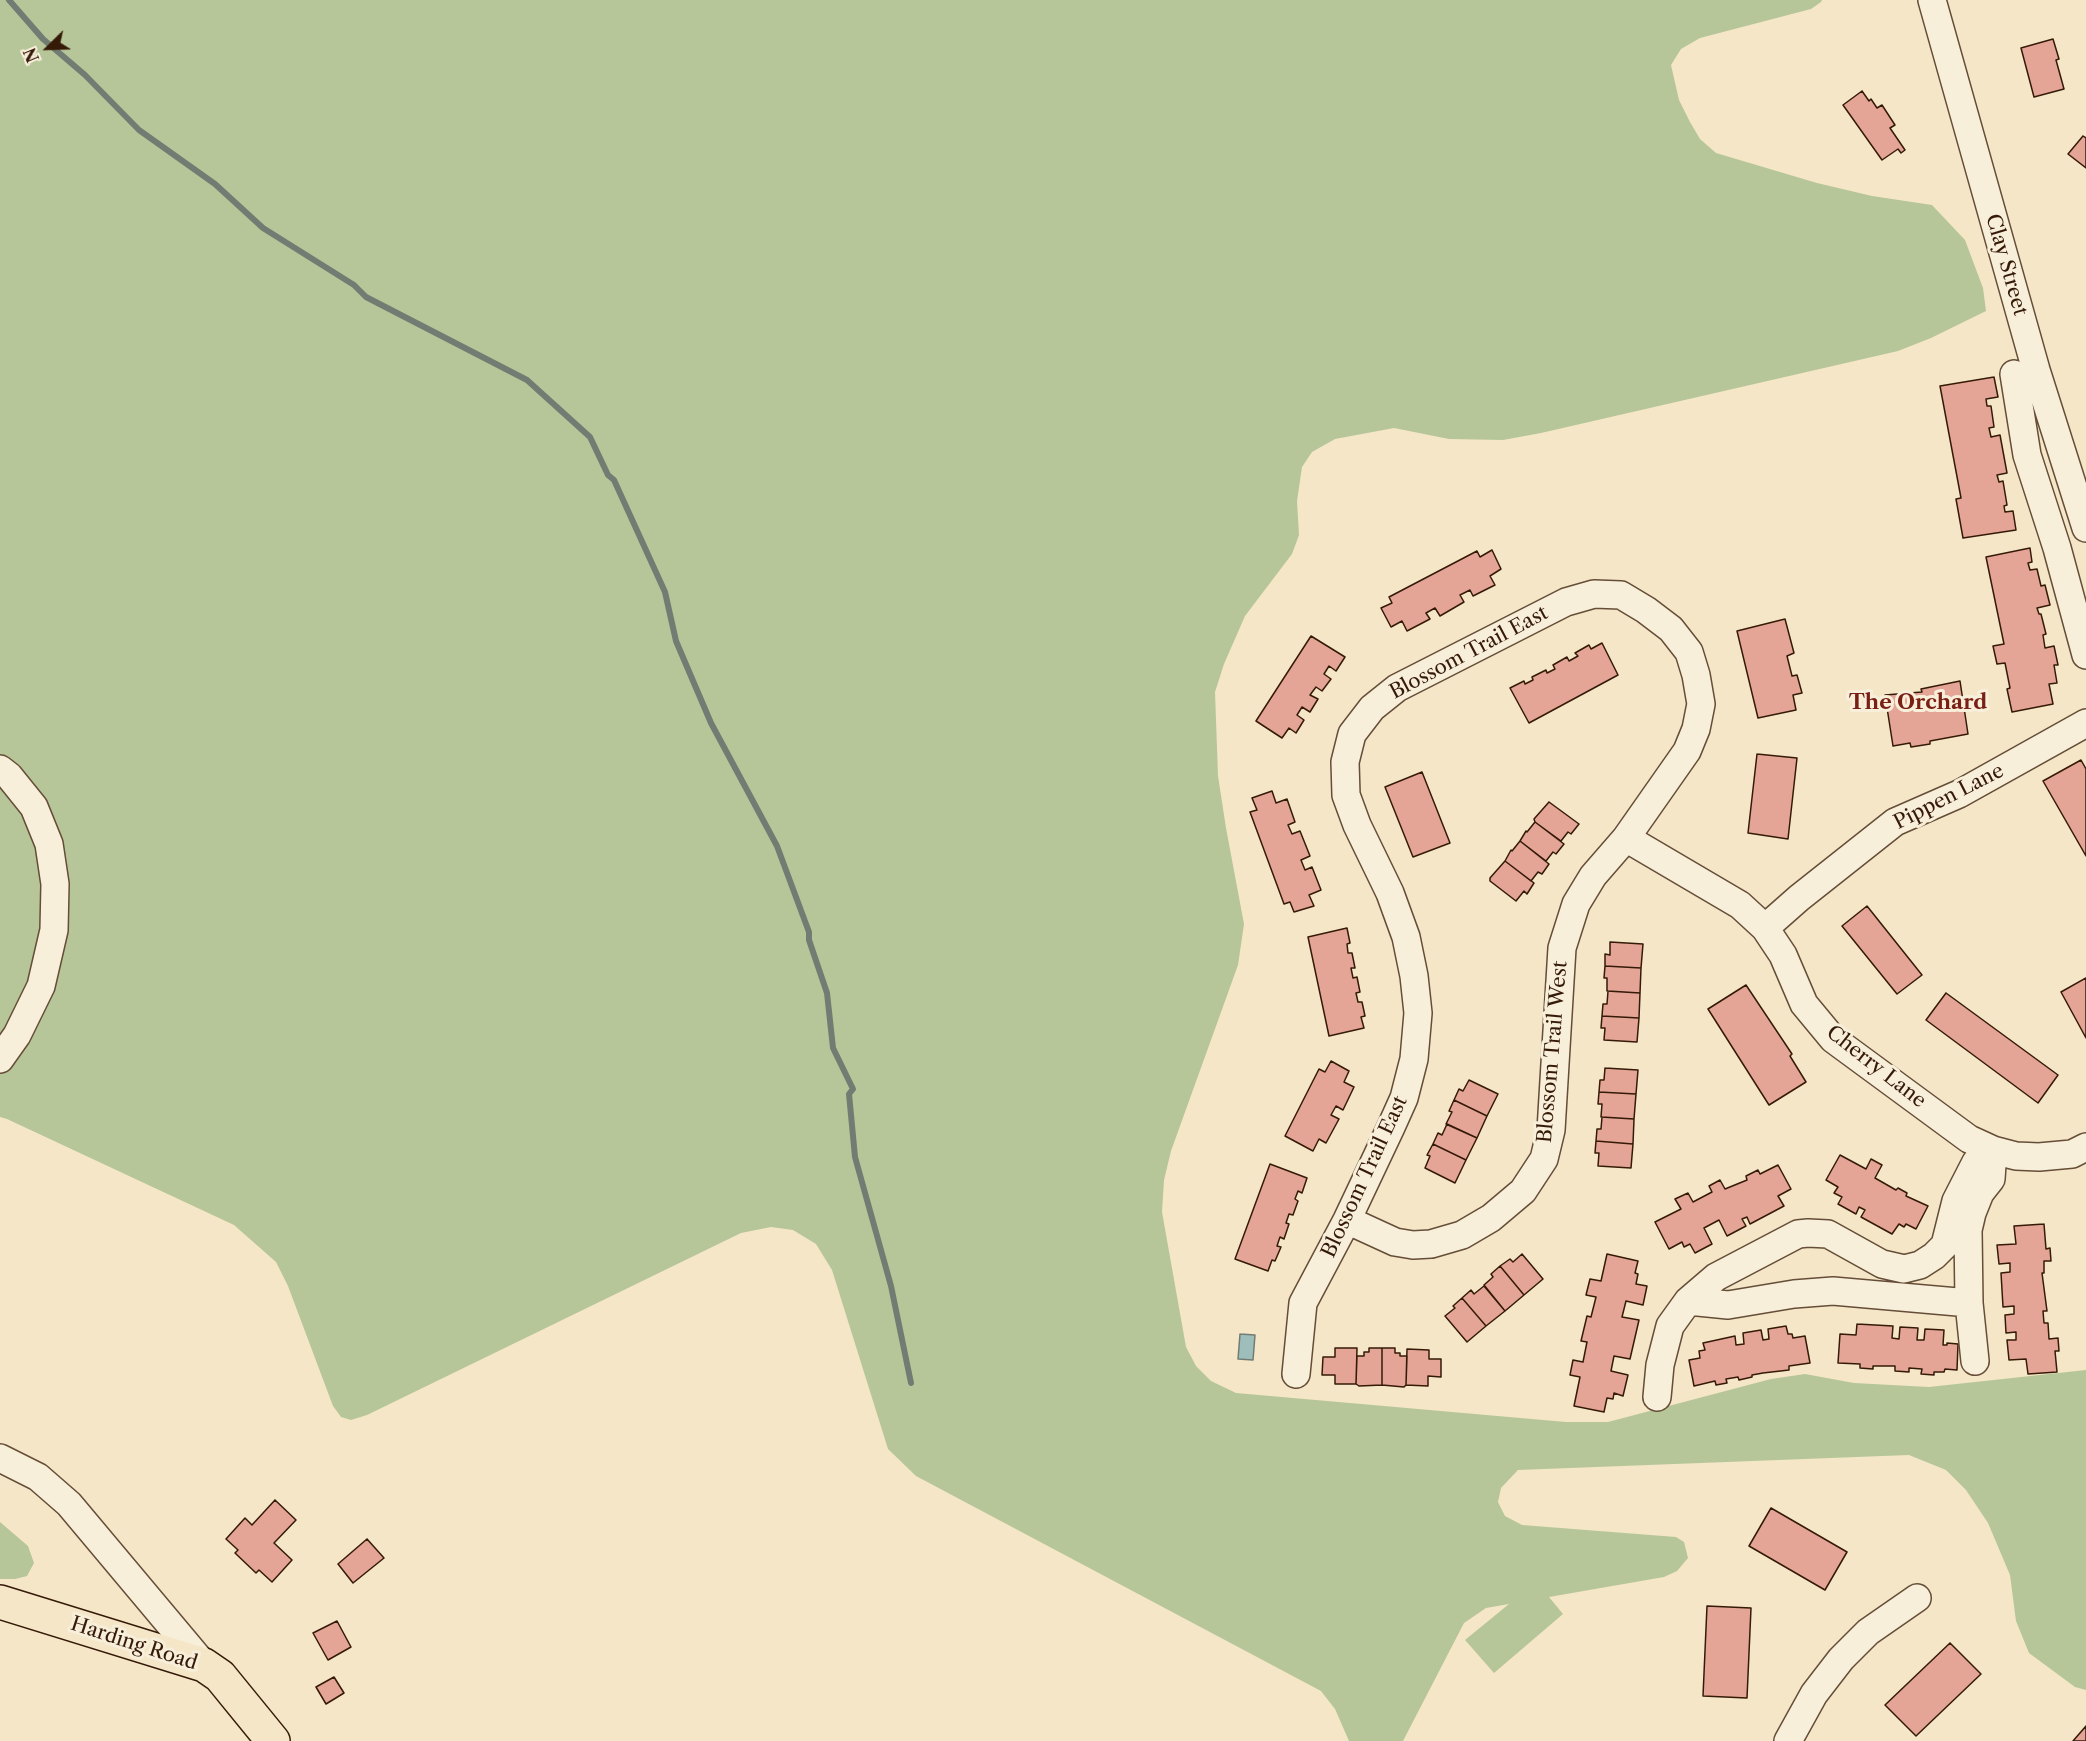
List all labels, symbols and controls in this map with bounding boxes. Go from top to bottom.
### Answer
north arrow [18,18,78,78]
text: N [20,45,43,65]
street label: Clay Street [1980,211,2032,319]
street label: Blossom Trail East [1386,601,1552,705]
district label: The Orchard [1849,690,1987,716]
street label: Pippen Lane [1890,759,2008,835]
street label: Blossom Trail West [1533,960,1573,1144]
street label: Cherry Lane [1821,1021,1931,1113]
street label: Blossom Trail East [1317,1092,1413,1262]
street label: Harding Road [68,1612,200,1676]

